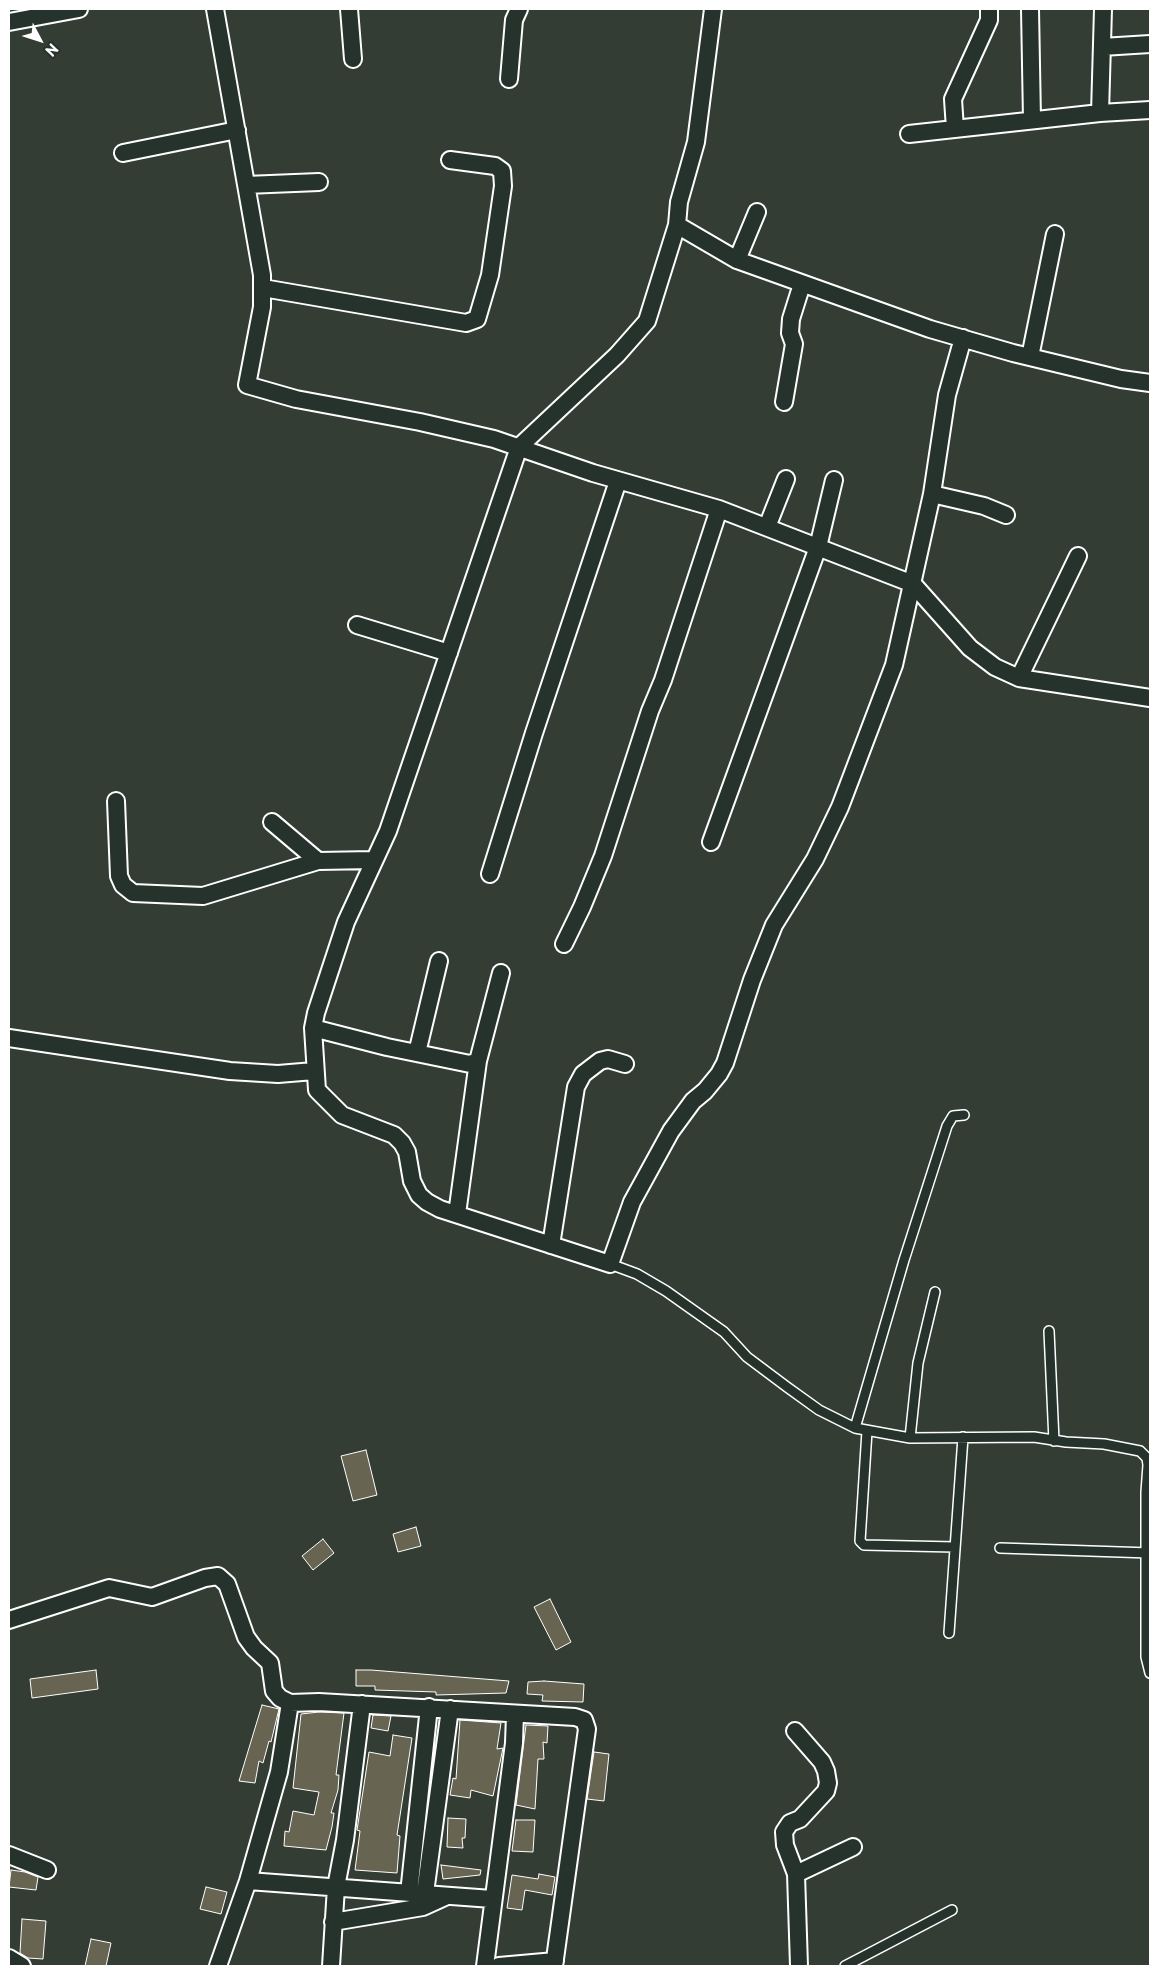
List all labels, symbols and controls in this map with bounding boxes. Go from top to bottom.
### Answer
north arrow [15,15,65,65]
text: N [40,39,63,61]

